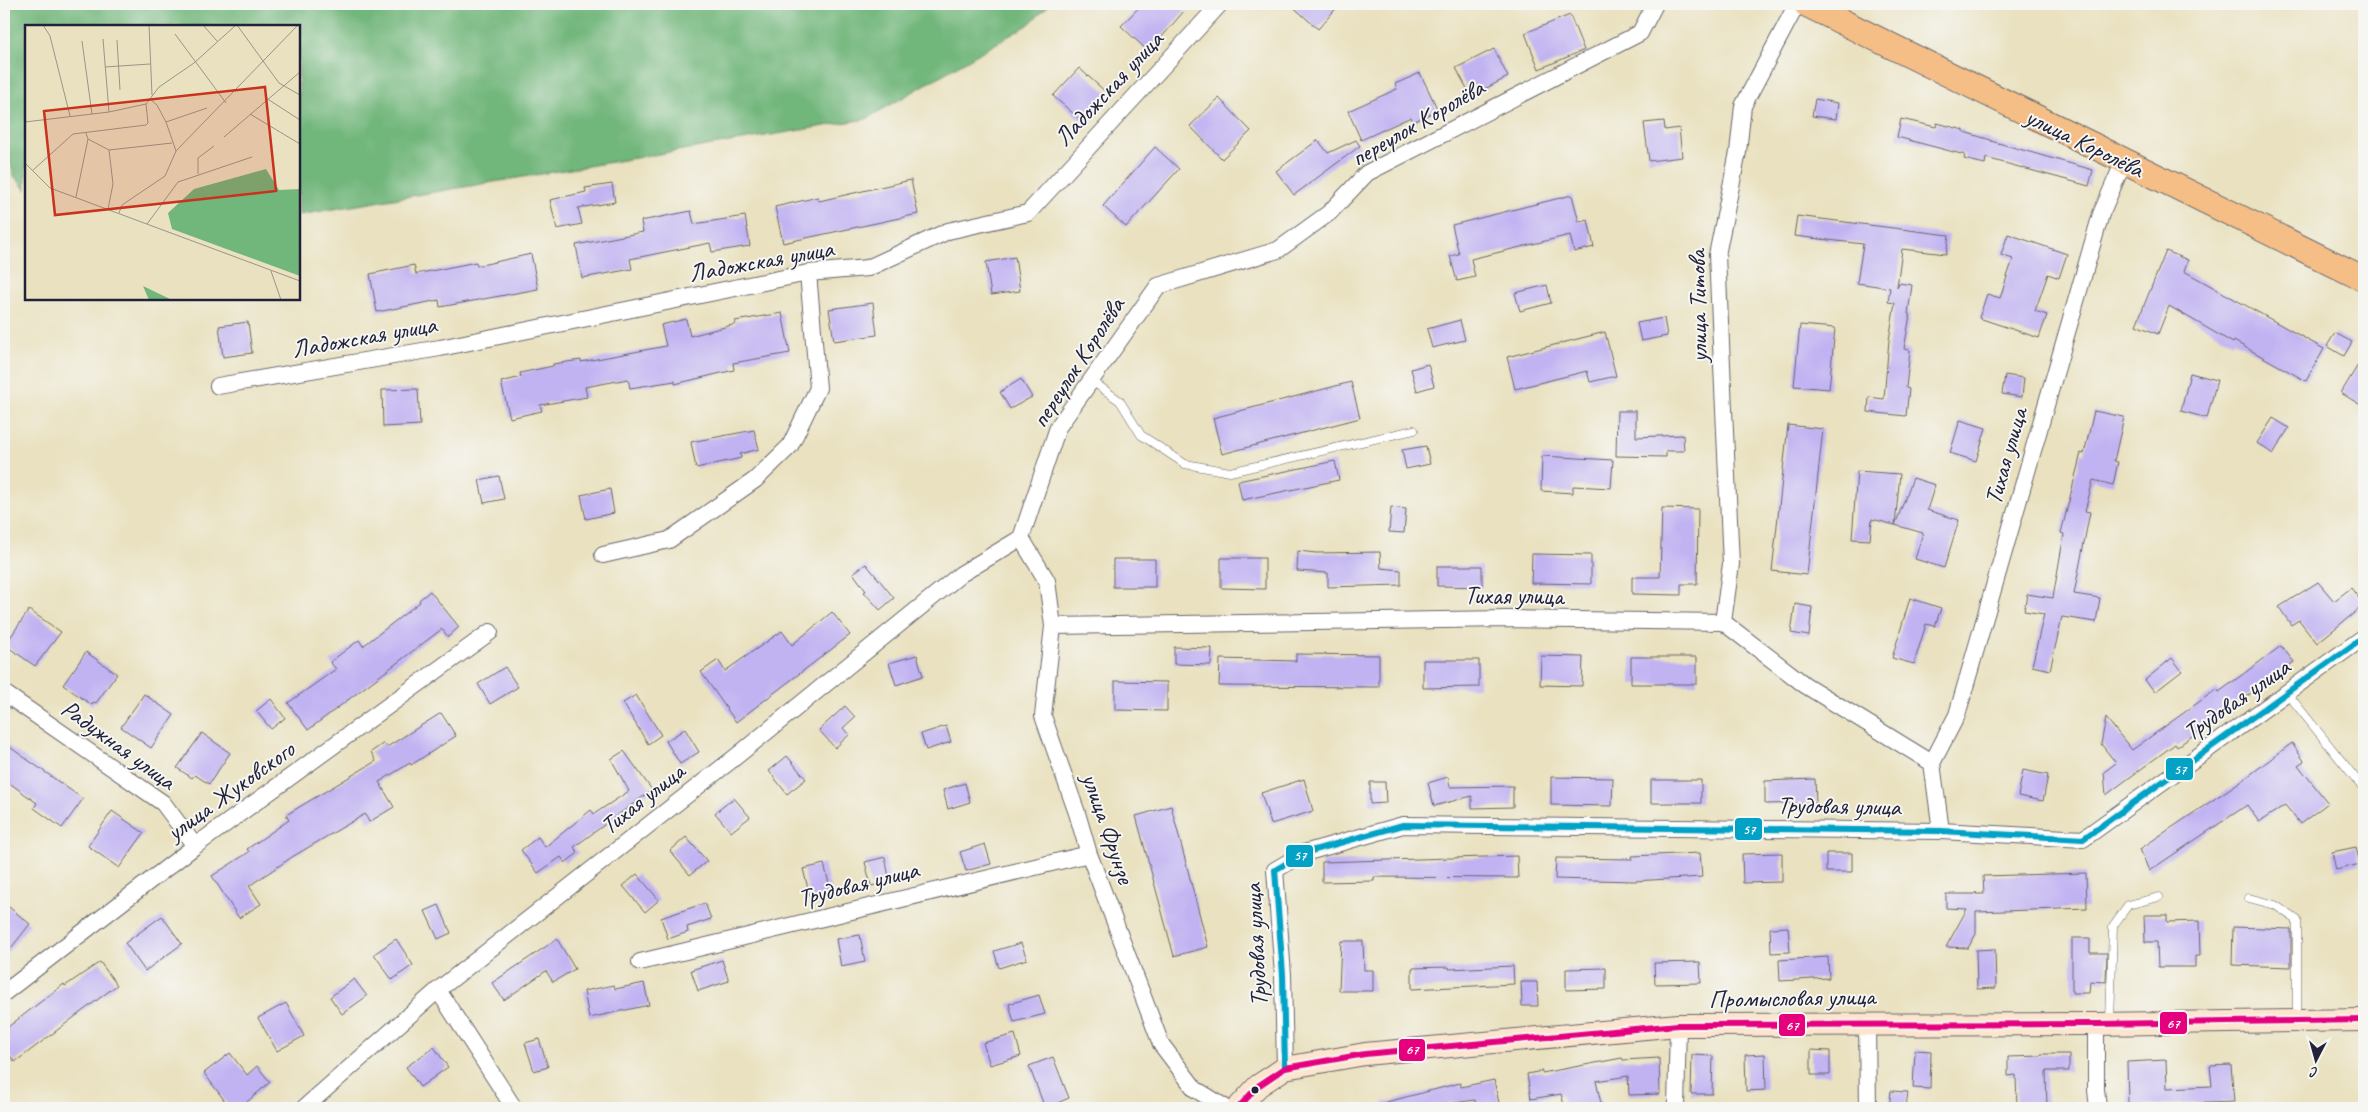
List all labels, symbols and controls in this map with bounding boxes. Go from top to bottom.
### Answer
street label: Ладожская улица [1047,23,1172,153]
inset map [25,25,300,300]
street label: переулок Королёва [1345,71,1492,174]
street label: улица Королёва [2019,100,2151,186]
street label: Ладожская улица [686,232,838,289]
street label: улица Титова [1681,247,1715,365]
street label: переулок Королёва [1024,290,1133,434]
street label: Ладожская улица [289,308,441,365]
street label: Тихая улица [1977,402,2036,508]
street label: Тихая улица [1465,580,1566,612]
street label: Трудовая улица [2177,650,2298,748]
street label: Радужная улица [55,692,184,798]
street label: улица Жуковского [159,733,302,849]
street label: Тихая улица [594,754,694,842]
line badge: 57 [2165,757,2194,781]
text: 57 [2174,761,2188,778]
street label: улица Фрунзе [1074,767,1142,889]
street label: Трудовая улица [1777,789,1903,823]
line badge: 57 [1734,817,1763,841]
text: 57 [1743,821,1757,838]
line badge: 57 [1285,844,1314,868]
text: 57 [1294,847,1308,864]
street label: Трудовая улица [795,853,924,914]
street label: Трудовая улица [1237,881,1275,1007]
street label: Промысловая улица [1709,981,1878,1015]
line badge: 67 [2159,1011,2188,1035]
line badge: 67 [1778,1013,1806,1037]
text: 67 [2167,1015,2181,1032]
text: 67 [1786,1017,1800,1034]
north arrow [2290,1034,2340,1084]
line badge: 67 [1398,1038,1426,1062]
text: 67 [1406,1041,1420,1058]
text: С [2308,1063,2319,1081]
unlabelled marker [1250,1085,1260,1095]

